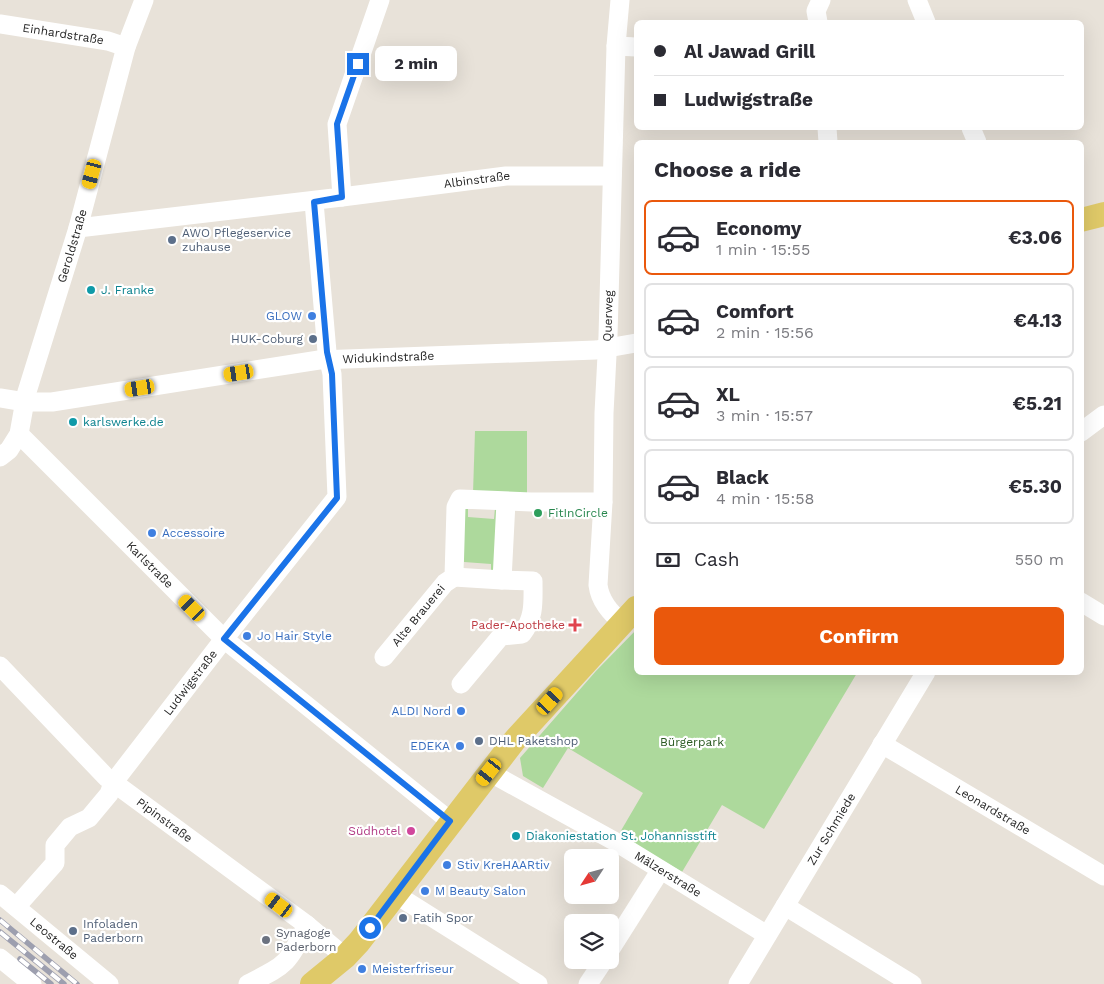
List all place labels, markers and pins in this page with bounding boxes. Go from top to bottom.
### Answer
place label: AWO Pflegeservice zuhause [182,226,291,254]
marker: AWO Pflegeservice zuhause [166,234,178,246]
place label: J. Franke [101,283,154,297]
marker: J. Franke [85,284,97,296]
place label: GLOW [266,309,302,323]
marker: GLOW [306,310,318,322]
place label: HUK-Coburg [231,332,304,346]
marker: HUK-Coburg [307,333,319,345]
place label: karlswerke.de [83,415,164,429]
marker: karlswerke.de [67,416,79,428]
place label: FitInCircle [548,506,608,520]
marker: FitInCircle [532,507,544,519]
place label: Accessoire [162,526,225,540]
marker: Accessoire [146,527,158,539]
place label: Pader-Apotheke [471,618,565,632]
marker: Pader-Apotheke [569,619,581,631]
place label: Jo Hair Style [257,629,332,643]
marker: Jo Hair Style [241,630,253,642]
place label: ALDI Nord [391,704,451,718]
marker: ALDI Nord [455,705,467,717]
place label: DHL Paketshop [489,734,578,748]
marker: DHL Paketshop [473,735,485,747]
place label: EDEKA [410,739,450,753]
marker: EDEKA [454,740,466,752]
place label: Südhotel [348,824,401,838]
marker: Südhotel [405,825,417,837]
place label: Diakoniestation St. Johannisstift [526,829,717,843]
marker: Diakoniestation St. Johannisstift [510,830,522,842]
place label: Stiv KreHAARtiv [457,858,550,872]
marker: Stiv KreHAARtiv [441,859,453,871]
place label: M Beauty Salon [435,884,526,898]
marker: M Beauty Salon [419,885,431,897]
place label: Fatih Spor [413,911,473,925]
marker: Fatih Spor [397,912,409,924]
place label: Infoladen Paderborn [83,917,144,945]
marker: Infoladen Paderborn [67,925,79,937]
place label: Synagoge Paderborn [276,926,337,954]
marker: Synagoge Paderborn [260,934,272,946]
place label: Meisterfriseur [372,962,454,976]
marker: Meisterfriseur [356,963,368,975]

